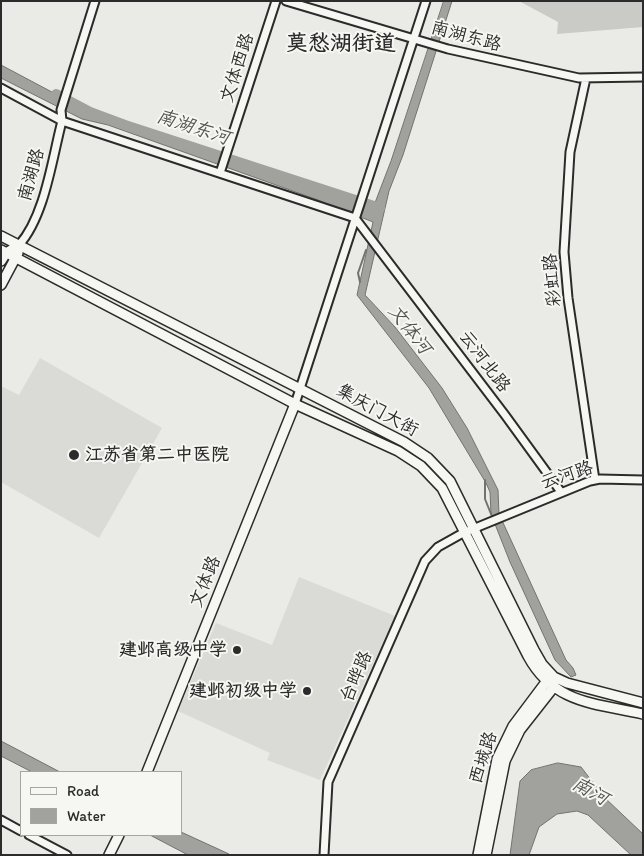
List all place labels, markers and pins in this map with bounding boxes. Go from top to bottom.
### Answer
place label: 江苏省第二中医院 [85,444,229,466]
marker: 江苏省第二中医院 [67,448,81,462]
place label: 建邺高级中学 [119,639,227,661]
marker: 建邺高级中学 [231,644,243,656]
place label: 建邺初级中学 [189,680,297,702]
marker: 建邺初级中学 [301,685,313,697]

